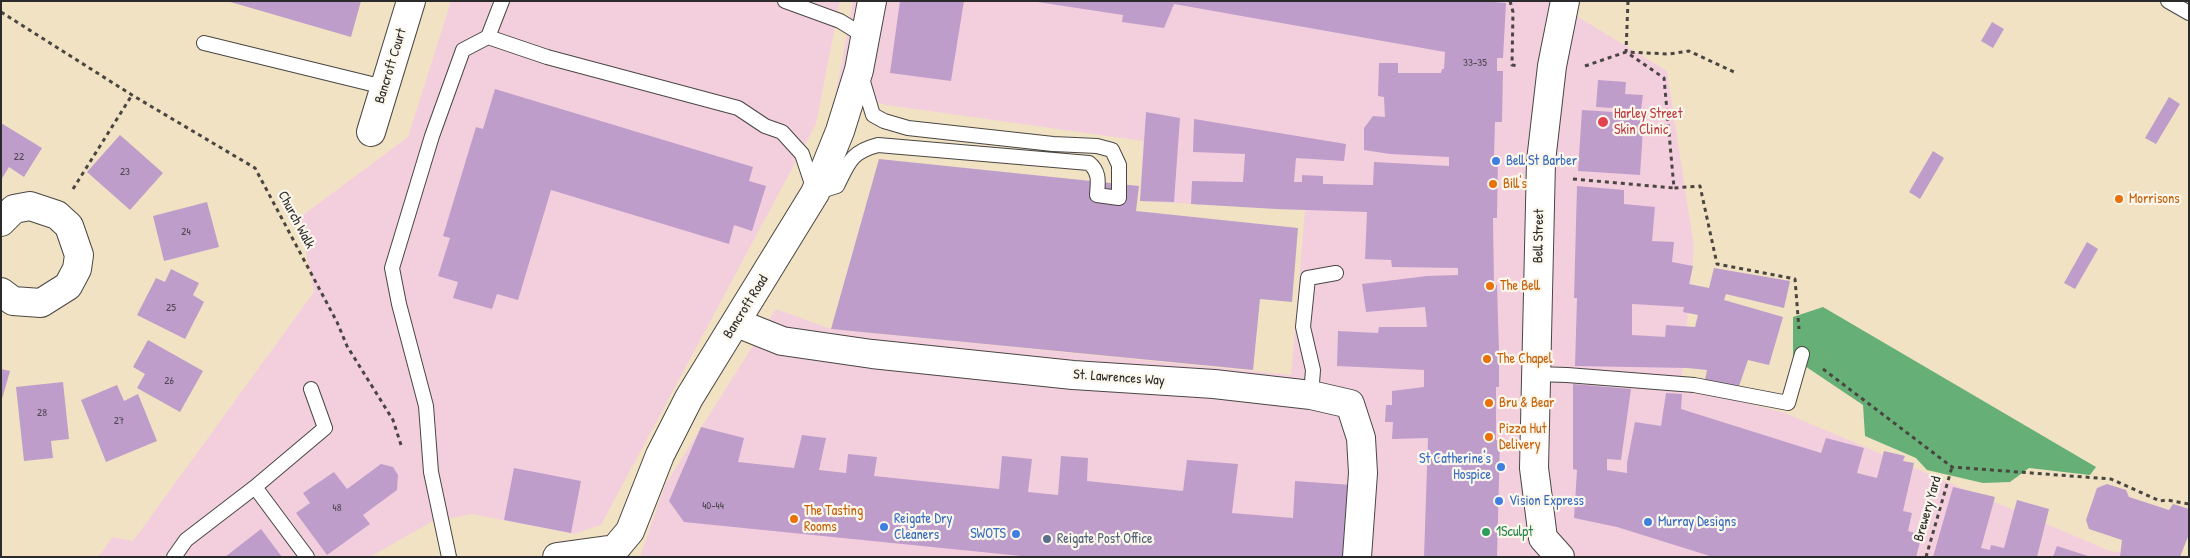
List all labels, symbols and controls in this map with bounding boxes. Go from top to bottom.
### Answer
street label: Bancroft Court [372,26,410,106]
house number: 33-35 [1463,56,1487,70]
place label: Harley Street Skin Clinic [1614,106,1682,138]
marker: Harley Street Skin Clinic [1596,115,1610,129]
house number: 22 [14,150,24,164]
place label: Bell St Barber [1506,153,1577,169]
marker: Bell St Barber [1490,155,1502,167]
house number: 23 [120,165,130,179]
place label: Bill's [1503,176,1527,192]
marker: Bill's [1487,178,1499,190]
street label: Church Walk [274,188,318,252]
place label: Morrisons [2129,191,2180,207]
marker: Morrisons [2113,193,2125,205]
street label: Bell Street [1530,209,1548,263]
house number: 24 [181,225,191,239]
street label: Bancroft Road [720,272,772,342]
place label: The Bell [1500,278,1540,294]
marker: The Bell [1484,280,1496,292]
house number: 25 [166,301,176,315]
place label: The Chapel [1497,351,1553,367]
marker: The Chapel [1481,353,1493,365]
street label: St. Lawrences Way [1073,366,1165,390]
house number: 26 [164,374,174,388]
place label: Bru & Bear [1499,395,1554,411]
marker: Bru & Bear [1483,397,1495,409]
house number: 28 [37,406,47,420]
house number: 27 [114,414,124,428]
place label: Pizza Hut Delivery [1499,421,1547,454]
marker: Pizza Hut Delivery [1483,431,1495,443]
place label: St Catherine's Hospice [1419,451,1491,484]
marker: St Catherine's Hospice [1495,461,1507,473]
street label: Brewery Yard [1911,474,1945,544]
place label: Vision Express [1509,493,1584,509]
marker: Vision Express [1493,495,1505,507]
house number: 40-44 [702,499,724,513]
house number: 48 [333,501,341,515]
place label: The Tasting Rooms [804,503,863,536]
place label: Reigate Dry Cleaners [894,511,952,544]
marker: The Tasting Rooms [788,513,800,525]
place label: Murray Designs [1658,514,1736,530]
marker: Murray Designs [1642,516,1654,528]
marker: Reigate Dry Cleaners [878,521,890,533]
place label: 1Sculpt [1496,524,1533,540]
place label: SWOTS [970,526,1006,542]
marker: 1Sculpt [1480,526,1492,538]
marker: SWOTS [1010,528,1022,540]
place label: Reigate Post Office [1057,531,1152,547]
marker: Reigate Post Office [1041,533,1053,545]

